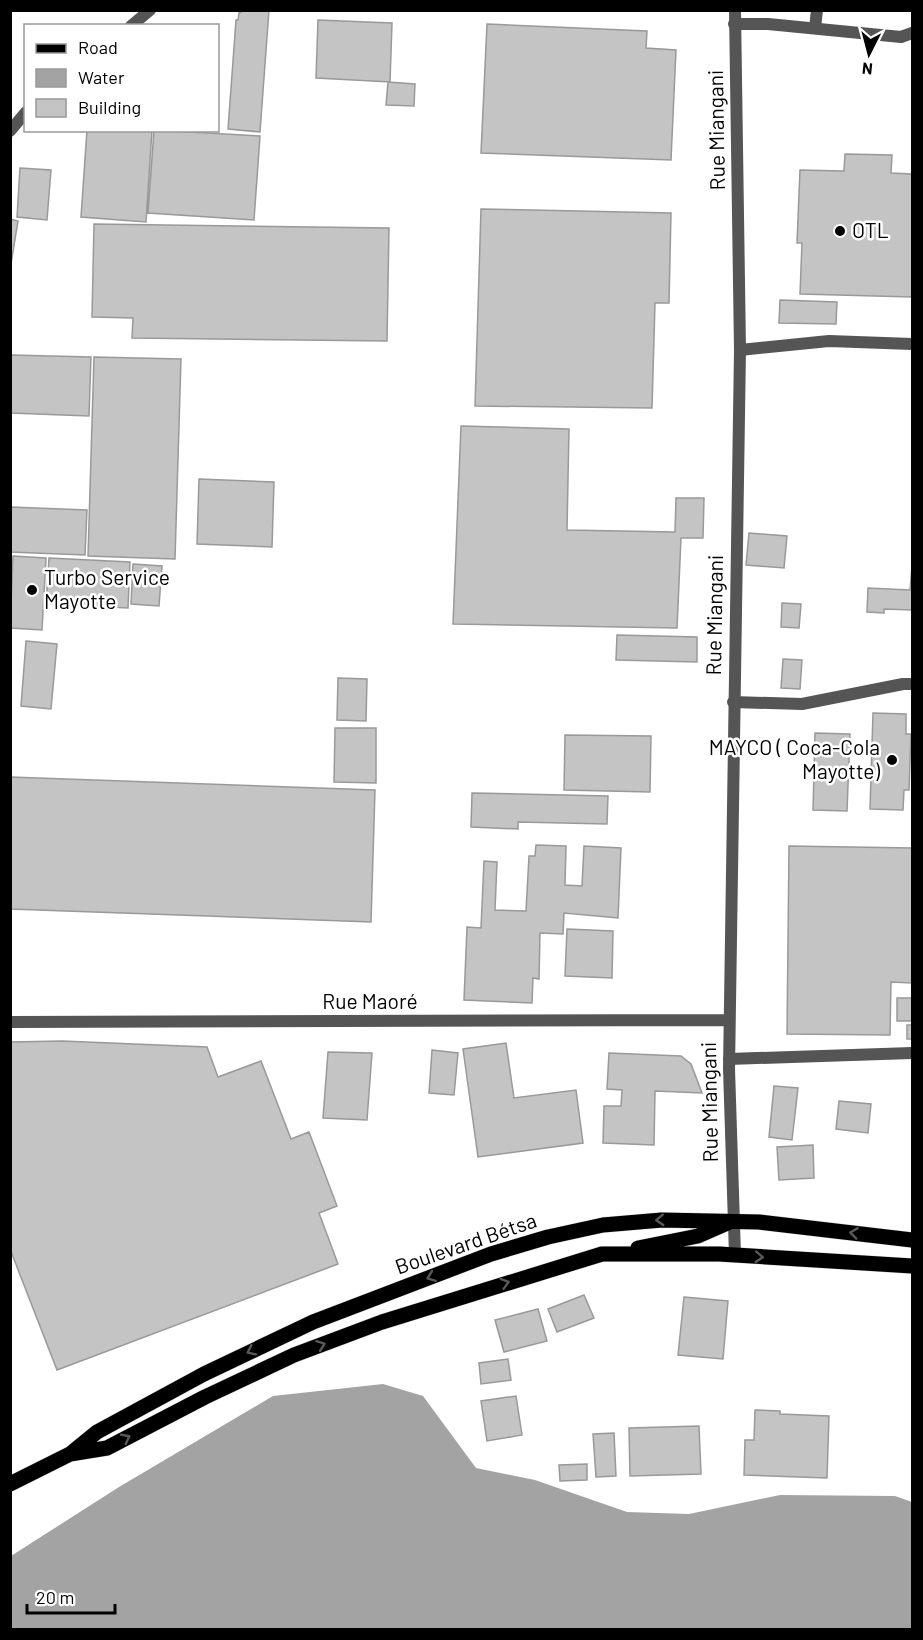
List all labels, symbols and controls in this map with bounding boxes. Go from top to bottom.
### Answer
legend [24,24,219,132]
north arrow [839,24,899,84]
text: Road [78,36,118,58]
text: N [861,59,874,79]
text: Water [78,66,125,88]
street label: Rue Miangani [702,70,729,191]
text: Building [78,96,141,118]
place label: OTL [852,217,889,242]
marker: OTL [833,224,847,238]
street label: Rue Miangani [700,554,727,675]
place label: Turbo Service Mayotte [44,564,170,613]
marker: Turbo Service Mayotte [25,583,39,597]
place label: MAYCO ( Coca-Cola Mayotte) [709,734,881,783]
marker: MAYCO ( Coca-Cola Mayotte) [885,753,899,767]
street label: Rue Maoré [322,988,418,1013]
street label: Rue Miangani [695,1042,722,1163]
street label: Boulevard Bétsa [391,1207,540,1278]
one-way arrow [656,1214,665,1227]
one-way arrow [850,1227,859,1239]
one-way arrow [755,1250,764,1263]
one-way arrow [427,1270,438,1282]
one-way arrow [499,1278,510,1290]
one-way arrow [314,1340,325,1352]
one-way arrow [247,1344,258,1356]
one-way arrow [120,1434,130,1445]
scale bar [27,1577,116,1615]
text: 20 m [36,1586,74,1608]

